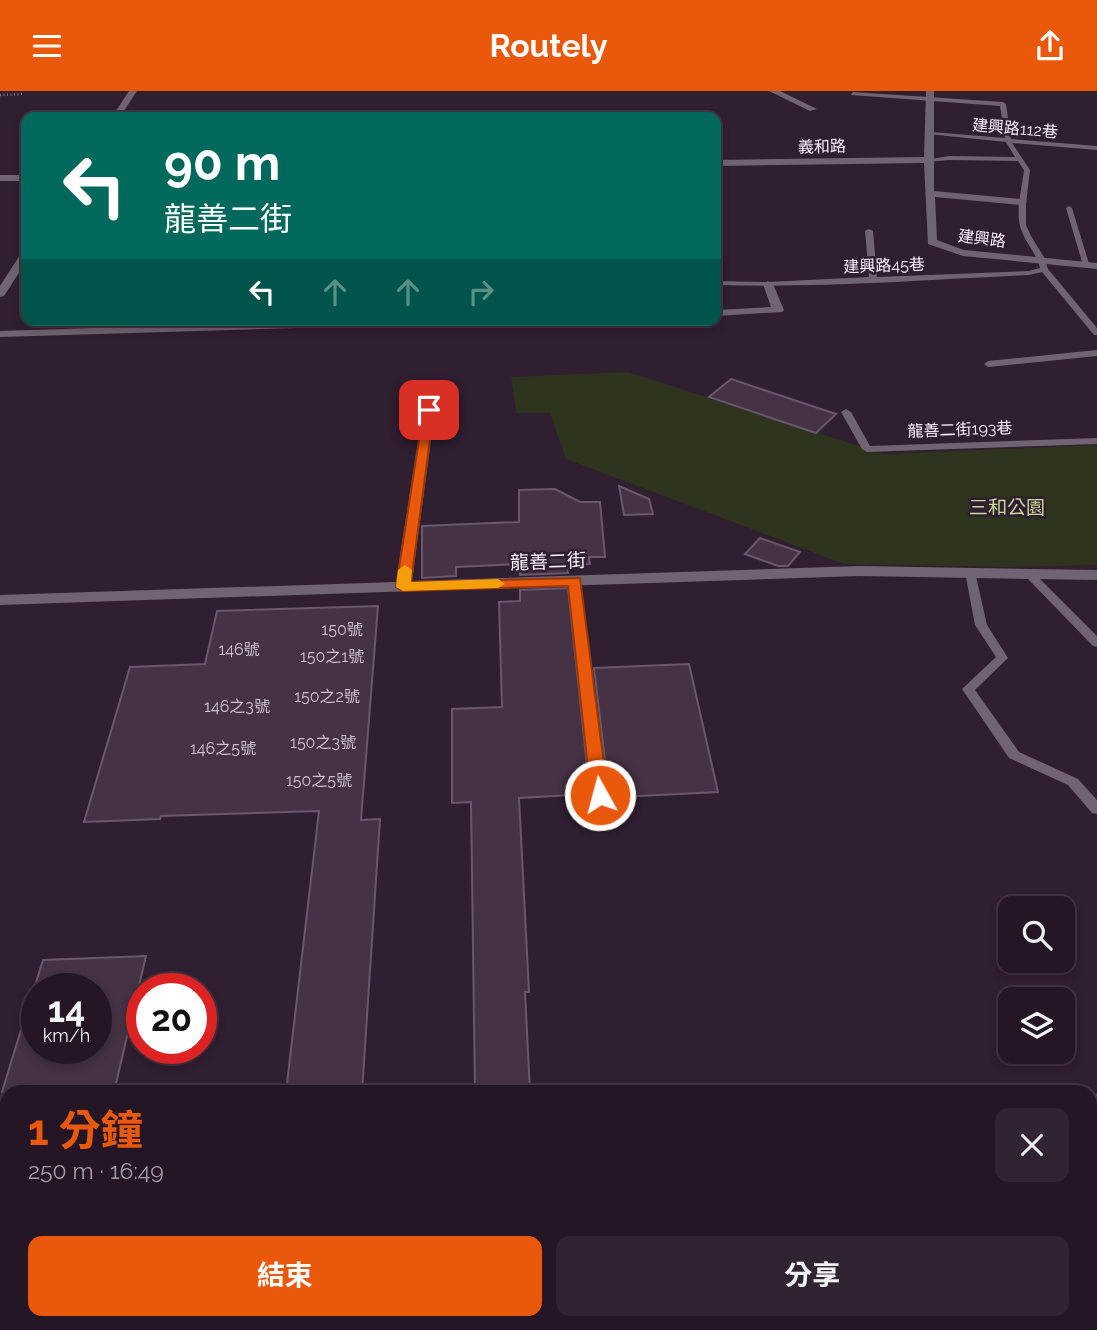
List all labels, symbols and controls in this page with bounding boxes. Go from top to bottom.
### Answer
icon: menu [28,27,66,65]
text: Routely [490,27,607,64]
icon: share [1031,27,1069,65]
street label: 建興路112巷 [971,115,1059,142]
text: 90 m [164,134,280,191]
street label: 義和路 [798,137,846,156]
icon: left [49,140,140,231]
text: 龍善二街 [164,200,292,237]
street label: 建興路 [957,226,1007,251]
street label: 建興路45巷 [843,255,925,276]
icon: left [243,273,281,311]
icon: ahead [316,273,354,311]
icon: ahead [389,273,427,311]
icon: right [462,273,500,311]
pin [399,380,459,440]
icon: arrive [410,391,448,429]
street label: 龍善二街193巷 [907,418,1013,441]
park label: 三和公園 [969,496,1045,518]
street label: 龍善二街 [510,549,586,573]
house number: 150號 [321,620,363,639]
house number: 146號 [218,640,260,659]
house number: 150之1號 [300,647,364,666]
house number: 150之2號 [294,687,360,706]
house number: 146之3號 [204,697,270,716]
house number: 150之3號 [290,733,356,752]
house number: 146之5號 [190,739,256,758]
position arrow [563,758,637,832]
house number: 150之5號 [286,771,352,790]
map controls [998,896,1075,1064]
button: search [998,896,1075,973]
speed limit sign: 20 [126,973,217,1064]
button: layers [998,987,1075,1064]
text: 14 [48,989,85,1030]
text: km/h [43,1025,90,1046]
text: 1 分鐘 [28,1106,143,1155]
button: close [995,1108,1069,1182]
text: 250 m · 16:49 [28,1157,164,1184]
button: 結束 [28,1236,542,1316]
button: 分享 [556,1236,1069,1316]

